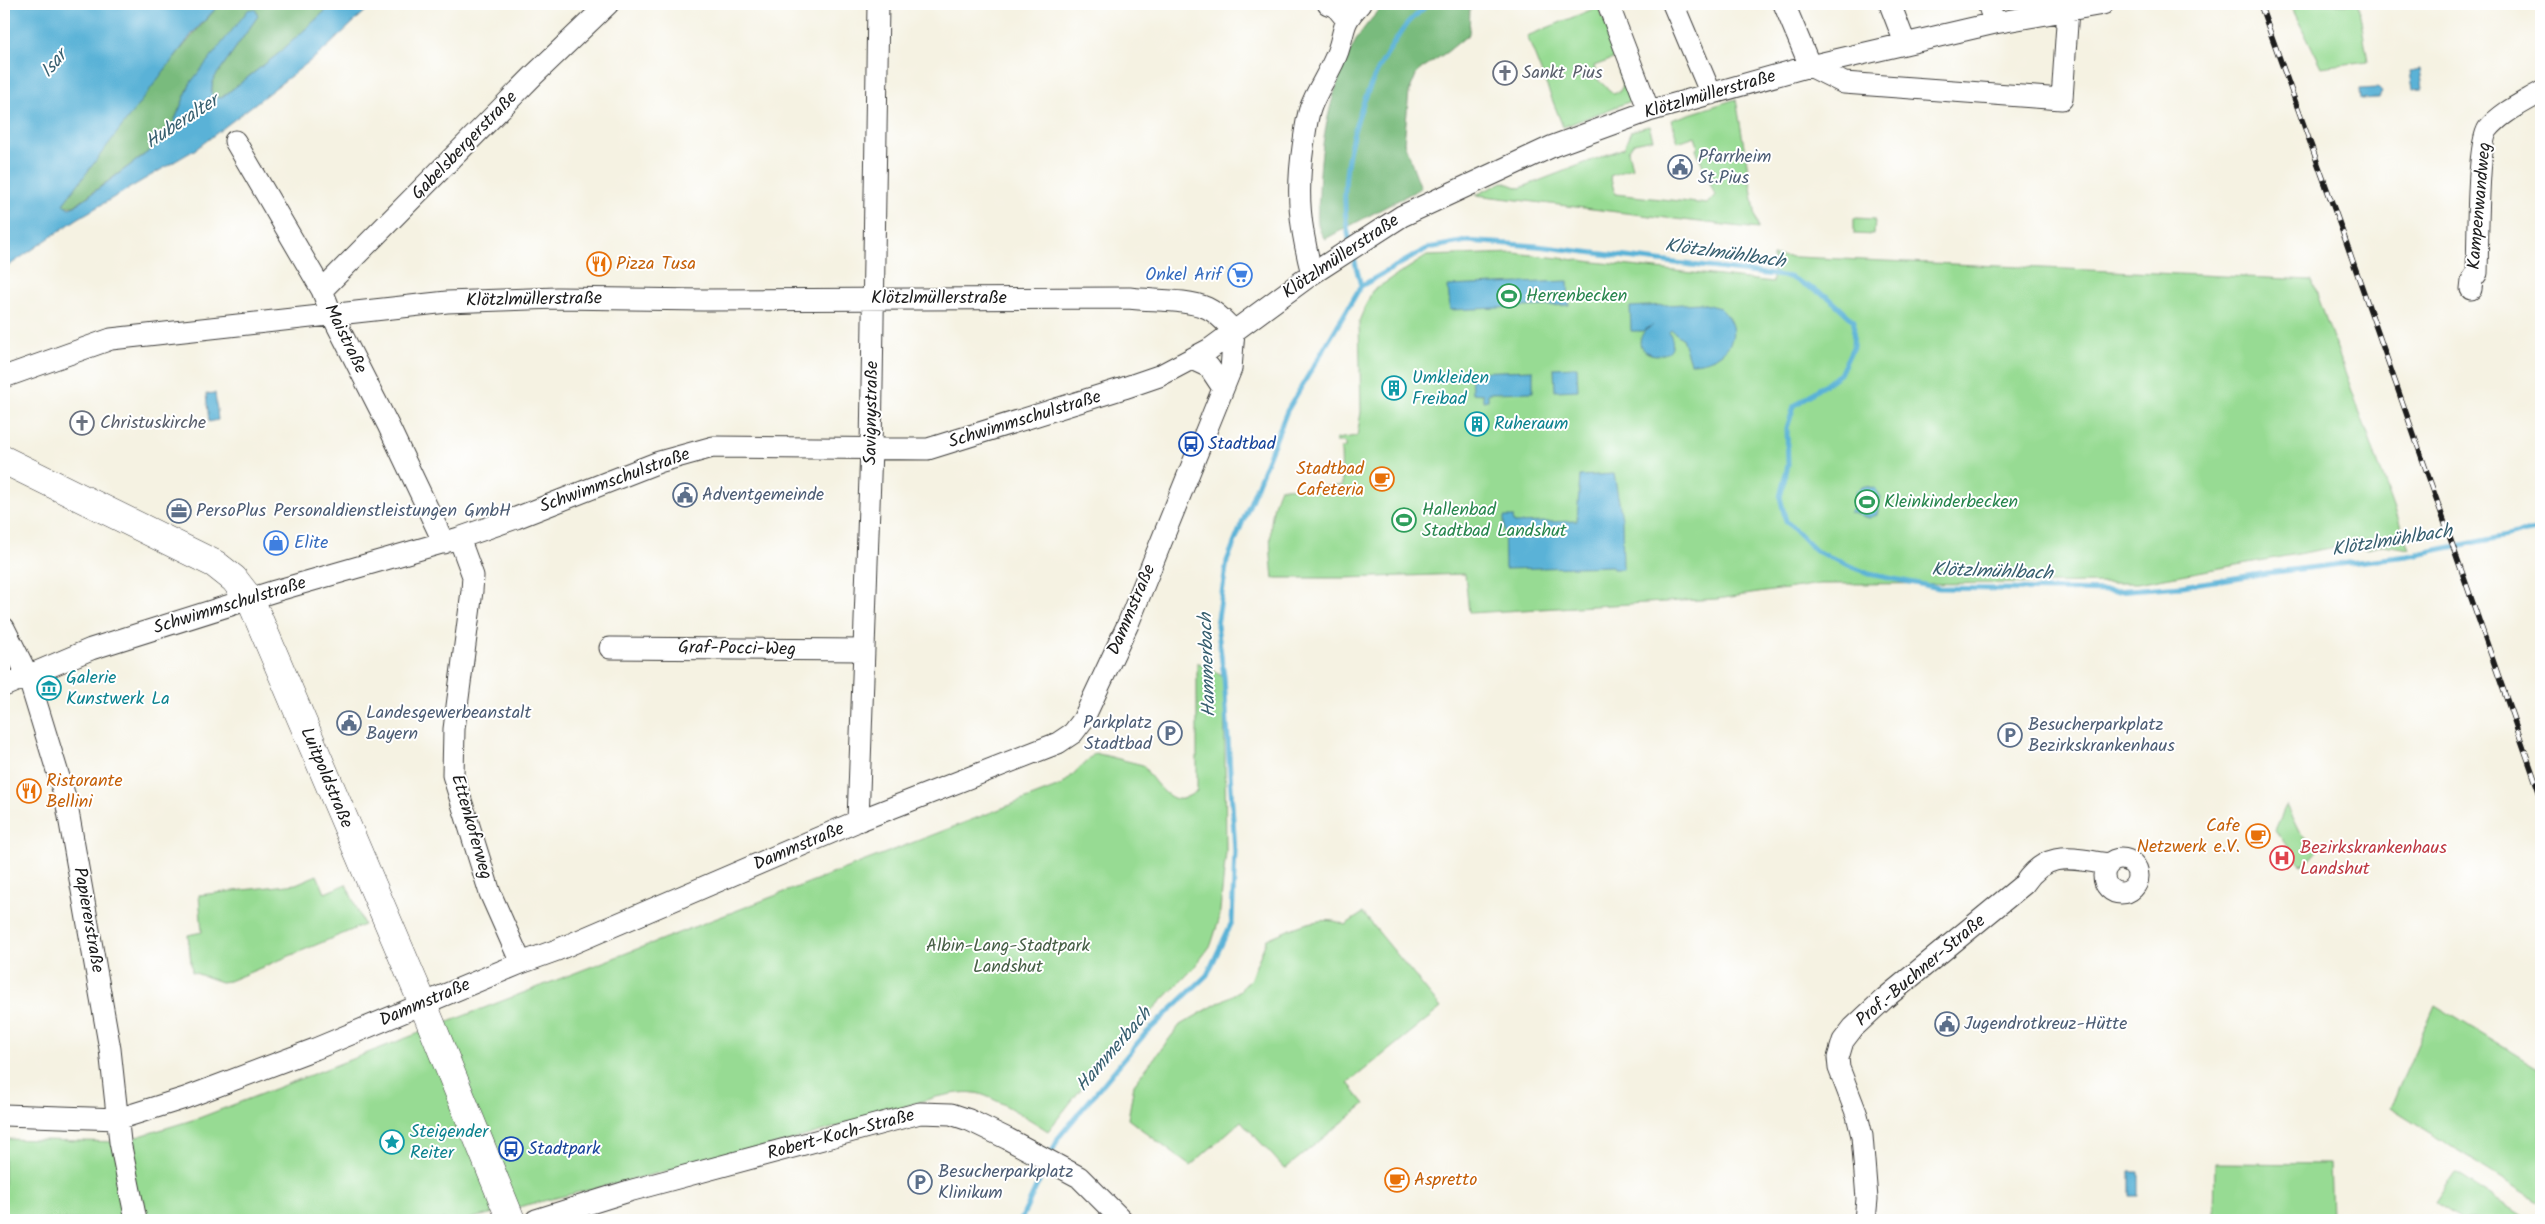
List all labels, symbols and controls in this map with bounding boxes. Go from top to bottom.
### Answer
water label: Isar [33,40,77,85]
place label: Sankt Pius [1522,59,1603,88]
church icon: Sankt Pius [1492,60,1518,86]
street label: Klötzlmüllerstraße [1641,62,1779,128]
water label: Huberalter [139,85,228,157]
street label: Gabelsbergerstraße [405,85,525,207]
street label: Kampenwandweg [2460,141,2500,271]
place label: Pfarrheim St.Pius [1698,143,1771,193]
public building icon: Pfarrheim St.Pius [1667,154,1693,180]
street label: Klötzlmüllerstraße [1277,207,1405,307]
water label: Klötzlmühlbach [1663,231,1789,278]
place label: Pizza Tusa [616,250,696,279]
restaurant icon: Pizza Tusa [586,251,612,277]
place label: Onkel Arif [1145,261,1224,290]
supermarket icon: Onkel Arif [1227,262,1253,288]
place label: Herrenbecken [1526,282,1627,311]
sports icon: Herrenbecken [1496,283,1522,309]
street label: Klötzlmüllerstraße [466,284,602,316]
street label: Klötzlmüllerstraße [871,284,1007,313]
street label: Maistraße [316,299,374,379]
street label: Savignystraße [857,361,887,465]
place label: Umkleiden Freibad [1412,364,1489,414]
building icon: Umkleiden Freibad [1381,375,1407,401]
street label: Schwimmschulstraße [945,383,1105,457]
place label: Christuskirche [100,409,206,438]
church icon: Christuskirche [69,410,95,436]
place label: Ruheraum [1494,410,1568,439]
building icon: Ruheraum [1464,411,1490,437]
place label: Stadtbad [1208,430,1277,459]
bus stop icon: Stadtbad [1178,431,1204,457]
street label: Schwimmschulstraße [536,440,694,522]
place label: Stadtbad Cafeteria [1296,455,1365,505]
cafe icon: Stadtbad Cafeteria [1369,466,1395,492]
place label: Adventgemeinde [702,481,824,510]
public building icon: Adventgemeinde [672,482,698,508]
place label: Kleinkinderbecken [1884,488,2018,517]
sports icon: Kleinkinderbecken [1854,489,1880,515]
place label: Hallenbad Stadtbad Landshut [1422,496,1568,546]
place label: PersoPlus Personaldienstleistungen GmbH [196,497,511,526]
office icon: PersoPlus Personaldienstleistungen GmbH [166,498,192,524]
sports icon: Hallenbad Stadtbad Landshut [1391,507,1417,533]
water label: Klötzlmühlbach [2330,516,2456,565]
place label: Elite [294,529,328,558]
shop icon: Elite [263,530,289,556]
water label: Klötzlmühlbach [1931,555,2055,589]
street label: Dammstraße [1100,560,1164,660]
street label: Schwimmschulstraße [150,569,310,643]
water label: Hammerbach [1191,611,1225,718]
street label: Graf-Pocci-Weg [678,633,796,665]
place label: Galerie Kunstwerk La [66,664,170,714]
museum icon: Galerie Kunstwerk La [36,675,62,701]
place label: Landesgewerbeanstalt Bayern [366,699,533,749]
place label: Parkplatz Stadtbad [1083,709,1153,759]
public building icon: Landesgewerbeanstalt Bayern [336,710,362,736]
place label: Besucherparkplatz Bezirkskrankenhaus [2028,711,2175,761]
parking icon: Parkplatz Stadtbad [1157,720,1183,746]
parking icon: Besucherparkplatz Bezirkskrankenhaus [1997,722,2023,748]
street label: Luitpoldstraße [292,723,360,833]
place label: Ristorante Bellini [46,767,123,817]
street label: Ettenkoferweg [442,771,500,883]
restaurant icon: Ristorante Bellini [16,778,42,804]
place label: Cafe Netzwerk e.V. [2137,812,2240,862]
street label: Dammstraße [749,815,849,879]
cafe icon: Cafe Netzwerk e.V. [2245,823,2271,849]
place label: Bezirkskrankenhaus Landshut [2300,834,2447,884]
hospital icon: Bezirkskrankenhaus Landshut [2269,845,2295,871]
street label: Papiererstraße [64,865,112,975]
street label: Prof.-Buchner-Straße [1849,908,1993,1034]
park label: Albin-Lang-Stadtpark Landshut [926,932,1091,982]
street label: Dammstraße [375,971,475,1035]
water label: Hammerbach [1068,999,1161,1099]
place label: Jugendrotkreuz-Hütte [1964,1010,2127,1039]
public building icon: Jugendrotkreuz-Hütte [1934,1011,1960,1037]
street label: Robert-Koch-Straße [764,1101,918,1169]
place label: Steigender Reiter [410,1118,489,1168]
place icon: Steigender Reiter [379,1129,405,1155]
place label: Stadtpark [528,1135,601,1164]
bus stop icon: Stadtpark [498,1136,524,1162]
place label: Besucherparkplatz Klinikum [938,1158,1073,1208]
place label: Aspretto [1414,1166,1477,1195]
cafe icon: Aspretto [1384,1167,1410,1193]
parking icon: Besucherparkplatz Klinikum [907,1169,933,1195]

